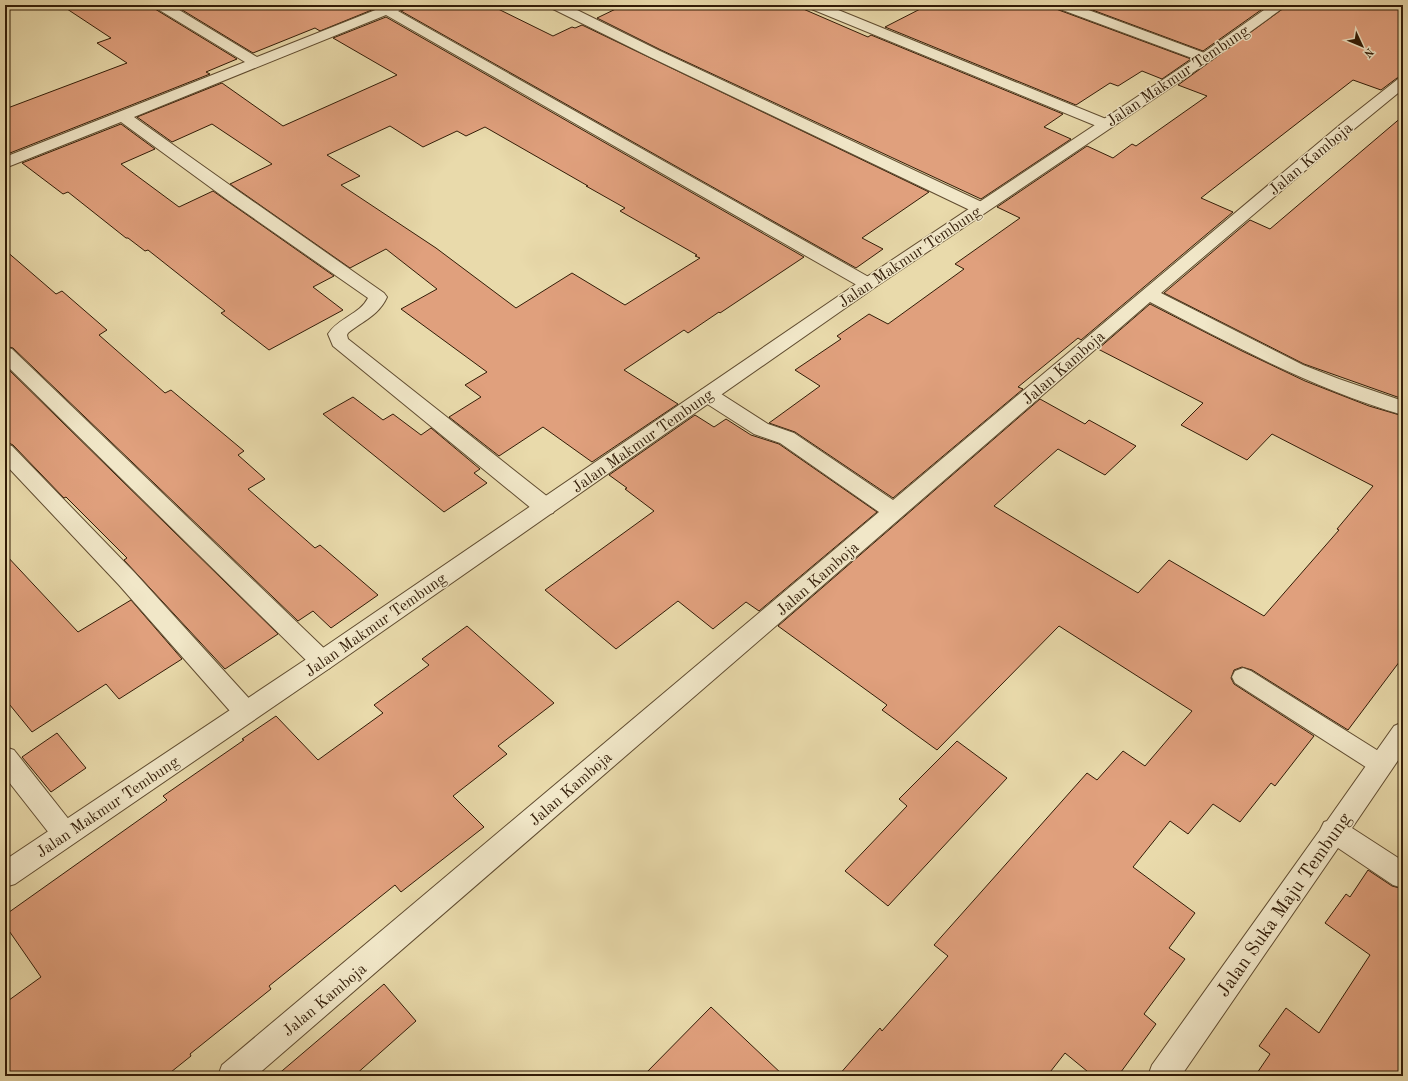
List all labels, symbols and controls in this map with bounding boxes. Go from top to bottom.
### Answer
street label: Jalan Makmur Tembung [1104,23,1253,130]
north arrow [1342,26,1382,66]
text: N [1361,45,1375,59]
street label: Jalan Kamboja [1266,120,1356,199]
street label: Jalan Makmur Tembung [836,204,985,311]
street label: Jalan Kamboja [1020,328,1109,409]
street label: Jalan Makmur Tembung [570,387,717,496]
street label: Jalan Kamboja [774,539,863,620]
street label: Jalan Makmur Tembung [303,571,450,680]
street label: Jalan Kamboja [527,749,616,830]
street label: Jalan Makmur Tembung [34,754,183,861]
street label: Jalan Suka Maju Tembung [1214,809,1356,1001]
street label: Jalan Kamboja [280,961,370,1040]

